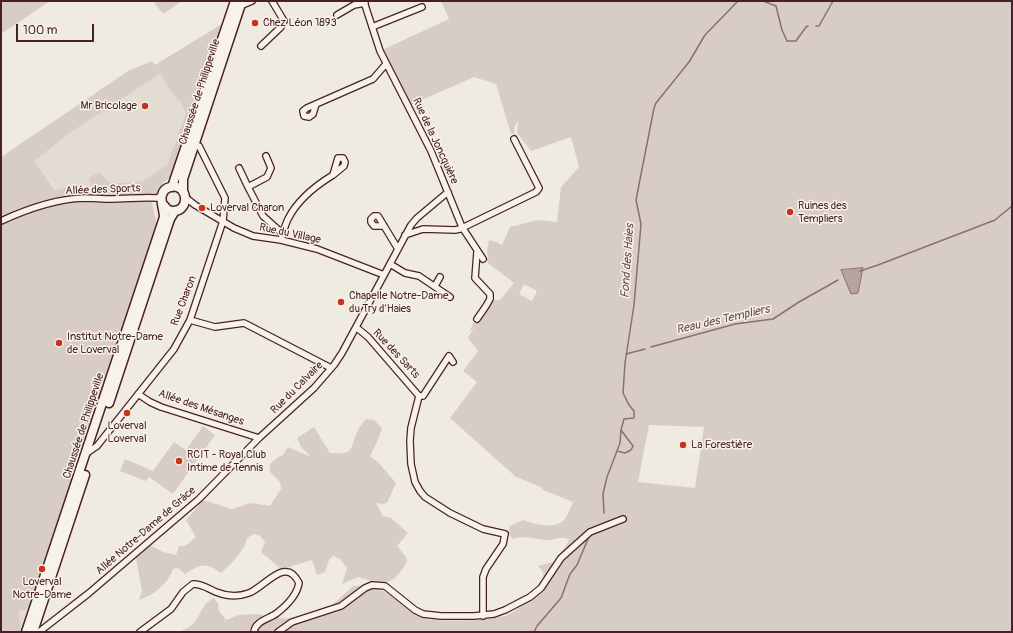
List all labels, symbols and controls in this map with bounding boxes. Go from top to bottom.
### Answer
scale bar [18,16,96,42]
place label: Chez Léon 1893 [263,16,337,30]
marker: Chez Léon 1893 [250,18,260,28]
text: 100 m [23,23,57,38]
street label: Chaussée de Philippeville [177,37,223,147]
street label: Rue de la Joncquière [409,96,461,186]
place label: Mr Bricolage [80,99,137,113]
marker: Mr Bricolage [140,101,150,111]
street label: Allée des Sports [65,182,141,198]
place label: Ruines des Templiers [798,199,847,225]
place label: Loverval Charon [210,201,284,215]
marker: Loverval Charon [197,203,207,213]
marker: Ruines des Templiers [785,207,795,217]
street label: Rue du Village [258,221,322,247]
water label: Fond des Haies [618,223,638,299]
street label: Rue Charon [168,274,200,328]
place label: Chapelle Notre-Dame du Try d'Haies [349,289,449,315]
marker: Chapelle Notre-Dame du Try d'Haies [336,297,346,307]
water label: Reau des Templiers [675,302,771,338]
street label: Rue des Sarts [370,327,422,381]
place label: Institut Notre-Dame de Loverval [67,330,163,356]
marker: Institut Notre-Dame de Loverval [54,338,64,348]
street label: Rue du Calvaire [268,359,326,417]
street label: Chaussée de Philippeville [61,371,107,481]
street label: Allée des Mésanges [156,387,246,429]
marker: Loverval Loverval [122,408,132,418]
place label: Loverval Loverval [107,419,147,445]
place label: La Forestière [691,438,752,452]
marker: La Forestière [678,440,688,450]
place label: RCIT - Royal Club Intime de Tennis [187,448,266,474]
marker: RCIT - Royal Club Intime de Tennis [174,456,184,466]
street label: Allée Notre-Dame de Grâce [93,484,199,578]
marker: Loverval Notre-Dame [37,564,47,574]
place label: Loverval Notre-Dame [13,575,71,601]

